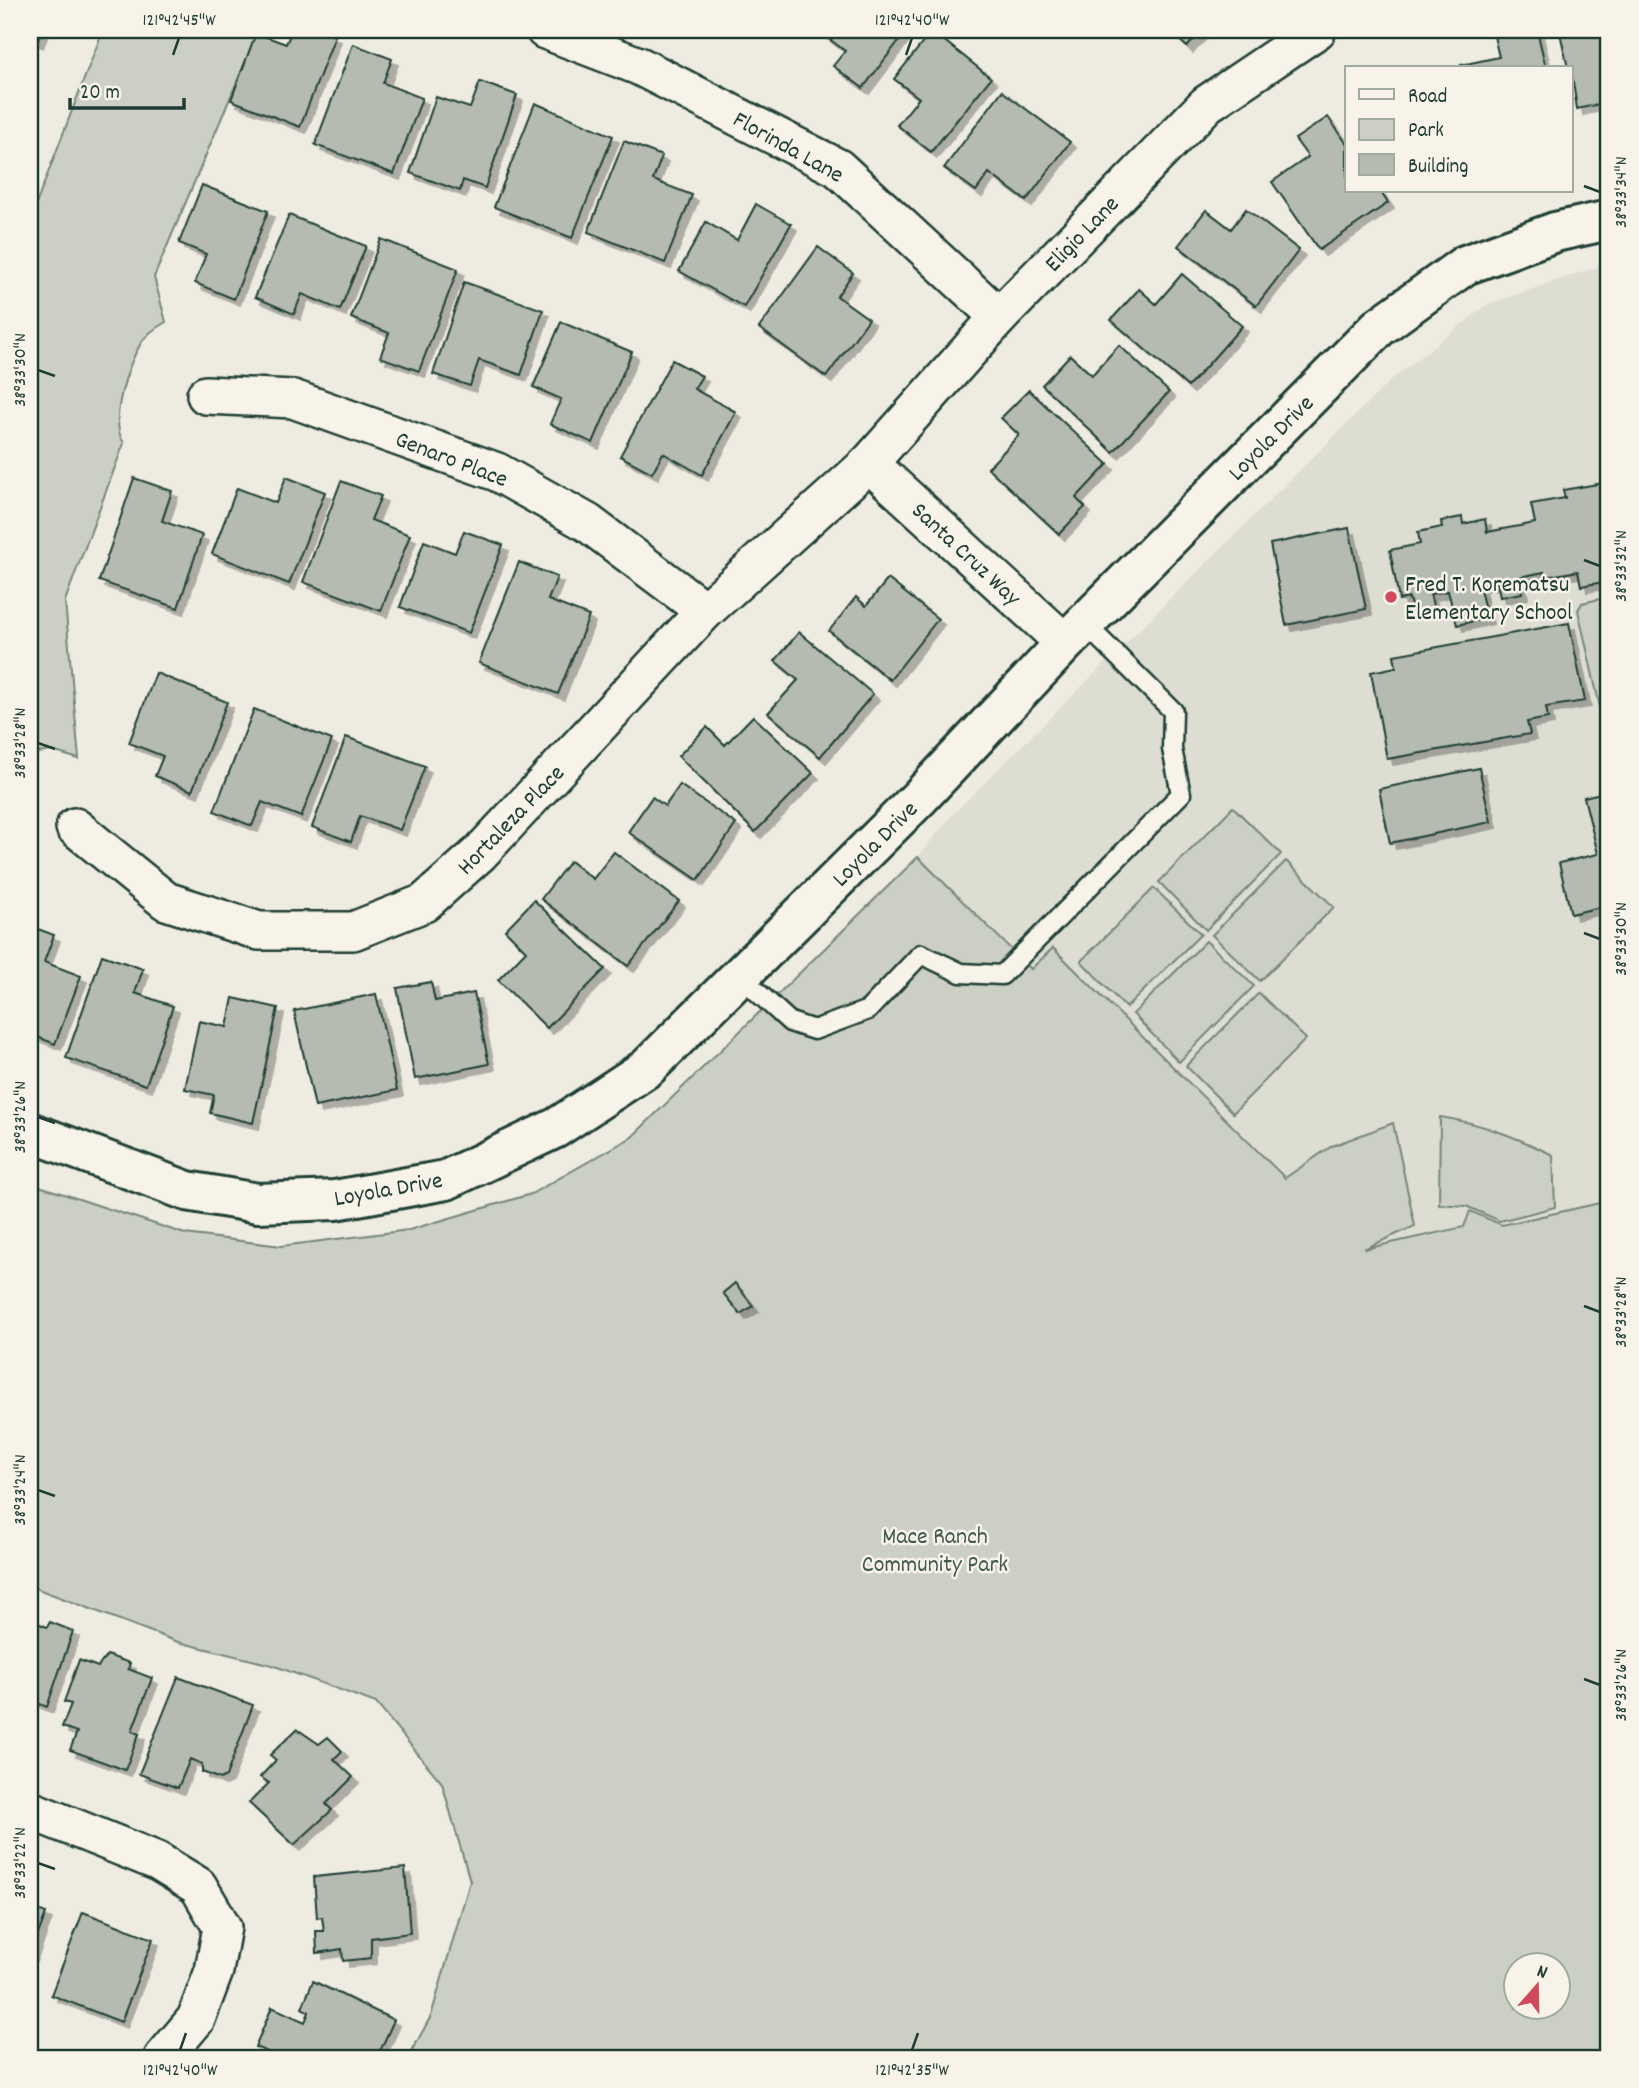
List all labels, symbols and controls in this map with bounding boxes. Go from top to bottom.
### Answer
text: 121°42'45"W [143,9,216,34]
text: 121°42'40"W [875,9,950,34]
scale bar [70,66,184,110]
legend [1345,66,1572,192]
text: 20 m [80,79,120,109]
text: Road [1408,83,1447,113]
street label: Florinda Lane [726,104,849,193]
text: Park [1408,117,1444,147]
text: Building [1408,153,1468,183]
text: 38°33'34"N [1610,156,1635,228]
street label: Eligio Lane [1038,189,1128,281]
text: 38°33'30"N [9,333,34,407]
street label: Loyola Drive [1221,388,1323,490]
street label: Genaro Place [390,424,512,498]
street label: Santa Cruz Way [903,495,1028,616]
text: 38°33'32"N [1610,530,1635,602]
place label: Fred T. Korematsu Elementary School [1405,569,1573,631]
marker: Fred T. Korematsu Elementary School [1383,589,1399,605]
text: 38°33'28"N [9,708,34,778]
street label: Hortaleza Place [451,758,574,884]
street label: Loyola Drive [825,794,927,896]
text: 38°33'30"N [1610,902,1635,976]
text: 38°33'26"N [9,1081,34,1153]
street label: Loyola Drive [332,1165,445,1217]
text: 38°33'28"N [1610,1277,1635,1347]
text: 38°33'24"N [9,1454,34,1526]
park label: Mace Ranch Community Park [862,1521,1008,1583]
text: 38°33'26"N [1610,1649,1635,1721]
text: 38°33'22"N [9,1827,34,1899]
north arrow [1502,1952,1572,2022]
text: N [1533,1959,1551,1988]
text: 121°42'40"W [143,2059,218,2084]
text: 121°42'35"W [875,2059,949,2084]

